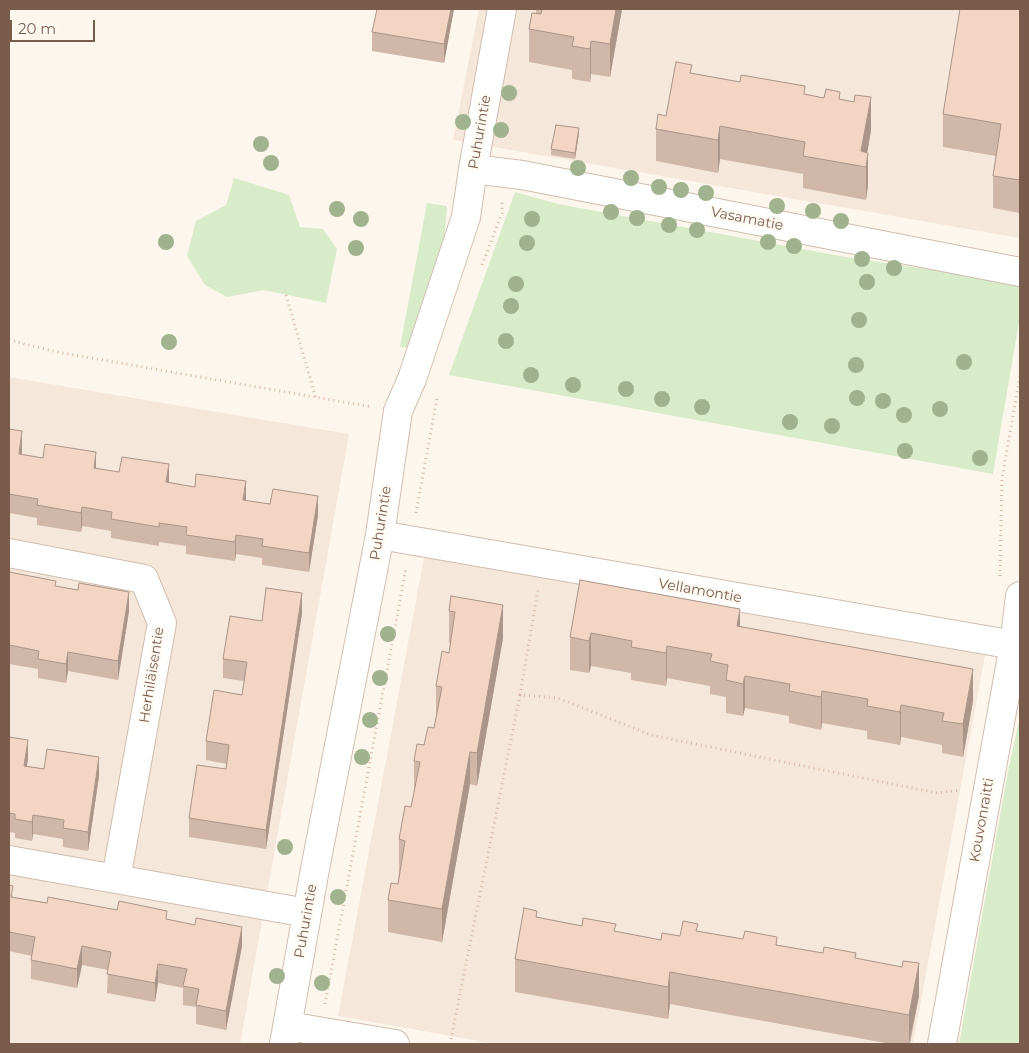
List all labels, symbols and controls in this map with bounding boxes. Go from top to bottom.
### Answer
scale bar [12,10,98,42]
text: 20 m [18,19,56,38]
street label: Puhurintie [465,94,495,170]
street label: Vasamatie [709,204,785,234]
street label: Puhurintie [367,485,395,561]
street label: Vellamontie [657,575,743,607]
street label: Herhiläisentie [136,626,168,724]
street label: Kouvonraitti [966,777,998,863]
street label: Puhurintie [291,883,321,959]

